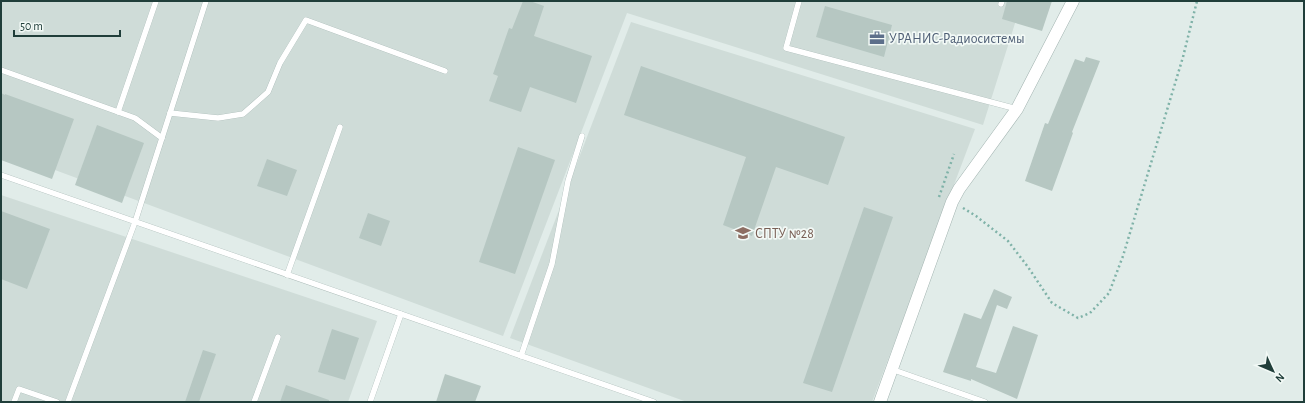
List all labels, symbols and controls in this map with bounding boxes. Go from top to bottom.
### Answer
scale bar [14,12,120,38]
text: 50 m [20,20,43,32]
office icon: УРАНИС-Радиосистемы [868,29,886,47]
place label: УРАНИС-Радиосистемы [889,32,1025,46]
school or university icon: СПТУ №28 [734,224,752,242]
place label: СПТУ №28 [755,227,814,241]
north arrow [1253,351,1293,391]
text: N [1273,371,1286,384]

